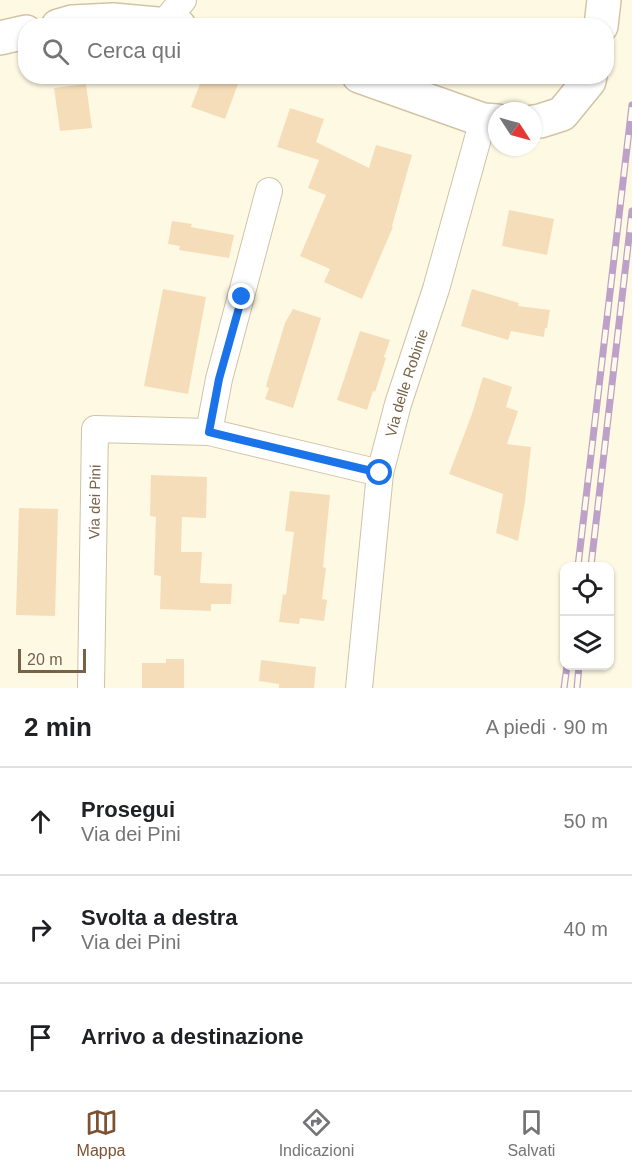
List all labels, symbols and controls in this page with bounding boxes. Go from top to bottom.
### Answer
search box [18,18,614,84]
icon: search [39,35,72,68]
text: Cerca qui [87,38,181,63]
north arrow [488,102,542,156]
route end [228,283,254,309]
street label: Via delle Robinie [381,326,431,439]
route start [366,459,392,485]
street label: Via dei Pini [85,464,103,540]
map controls [560,562,614,670]
button: locate [560,562,614,616]
button: layers [560,616,614,670]
scale bar [18,646,86,674]
text: 20 m [27,651,63,668]
text: 2 min [24,712,92,742]
text: A piedi · 90 m [486,716,608,738]
text: Prosegui [81,797,175,822]
icon: ahead [24,805,57,838]
text: 50 m [564,810,608,832]
text: Via dei Pini [81,823,181,845]
text: Svolta a destra [81,905,238,930]
icon: right [24,913,57,946]
text: 40 m [564,918,608,940]
text: Via dei Pini [81,931,181,953]
icon: arrive [24,1021,57,1054]
text: Arrivo a destinazione [81,1024,304,1049]
tab: Mappa [77,1106,125,1160]
tab: Indicazioni [279,1106,354,1160]
tab: Salvati [507,1106,555,1160]

